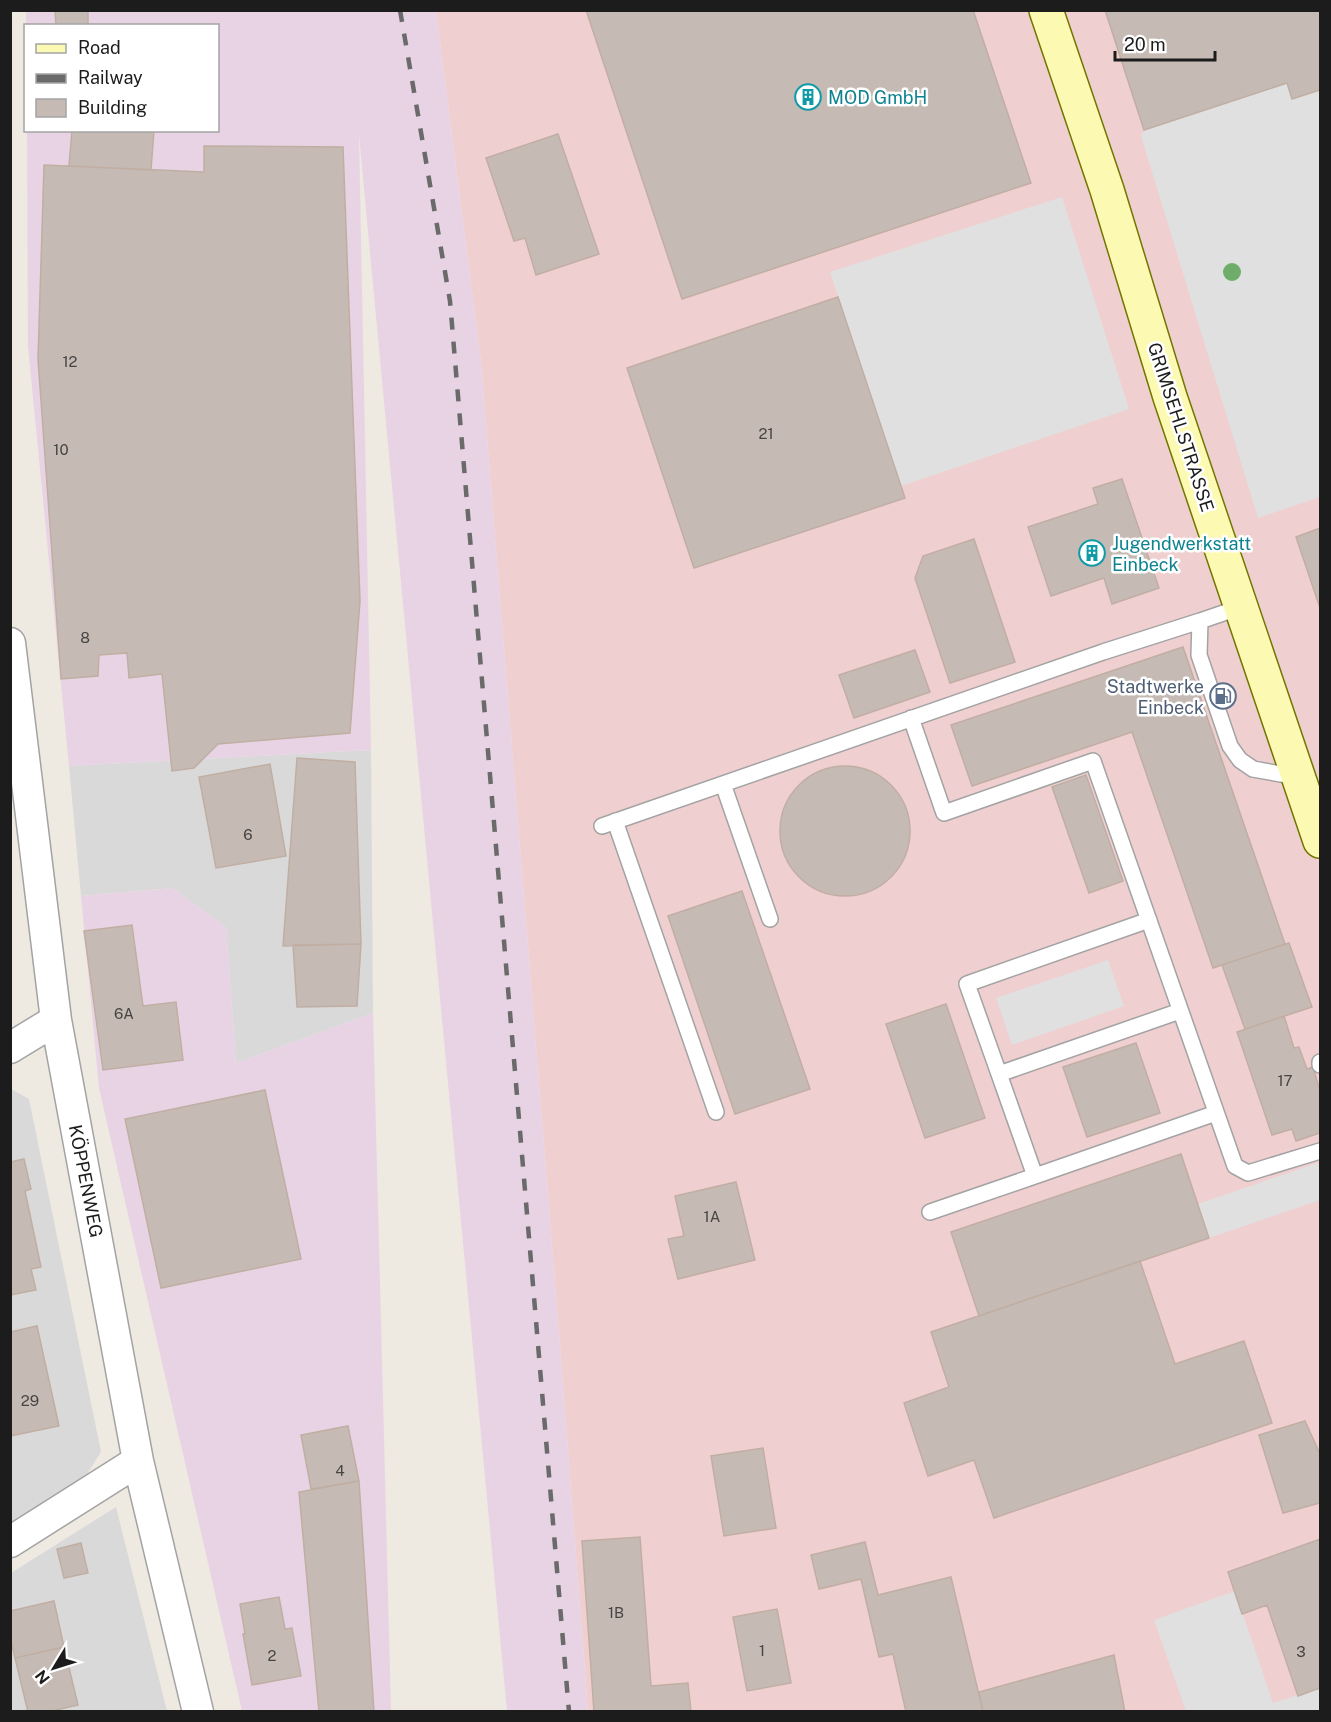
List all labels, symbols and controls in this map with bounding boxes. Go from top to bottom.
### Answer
legend [24,24,219,132]
scale bar [1115,24,1216,62]
text: 20 m [1124,34,1166,55]
text: Road [78,37,121,58]
text: Railway [78,67,143,88]
building icon: MOD GmbH [793,82,823,112]
place label: MOD GmbH [828,87,927,108]
text: Building [78,97,147,118]
street label: GRIMSEHLSTRASSE [1144,340,1218,514]
house number: 12 [62,353,78,370]
house number: 21 [758,425,774,442]
house number: 10 [53,441,69,458]
place label: Jugendwerkstatt Einbeck [1112,533,1251,575]
building icon: Jugendwerkstatt Einbeck [1077,538,1107,568]
house number: 8 [80,629,90,646]
place label: Stadtwerke Einbeck [1107,676,1204,718]
fuel station icon: Stadtwerke Einbeck [1208,681,1238,711]
house number: 6 [243,826,253,843]
house number: 6A [114,1005,134,1022]
house number: 17 [1277,1072,1293,1089]
street label: KÖPPENWEG [65,1122,108,1239]
house number: 1A [704,1208,721,1225]
house number: 29 [21,1392,39,1409]
house number: 4 [335,1462,345,1479]
house number: 1B [608,1604,624,1621]
north arrow [24,1638,84,1698]
house number: 1 [759,1642,765,1659]
house number: 3 [1296,1643,1306,1660]
house number: 2 [268,1647,277,1664]
text: N [31,1666,54,1688]

